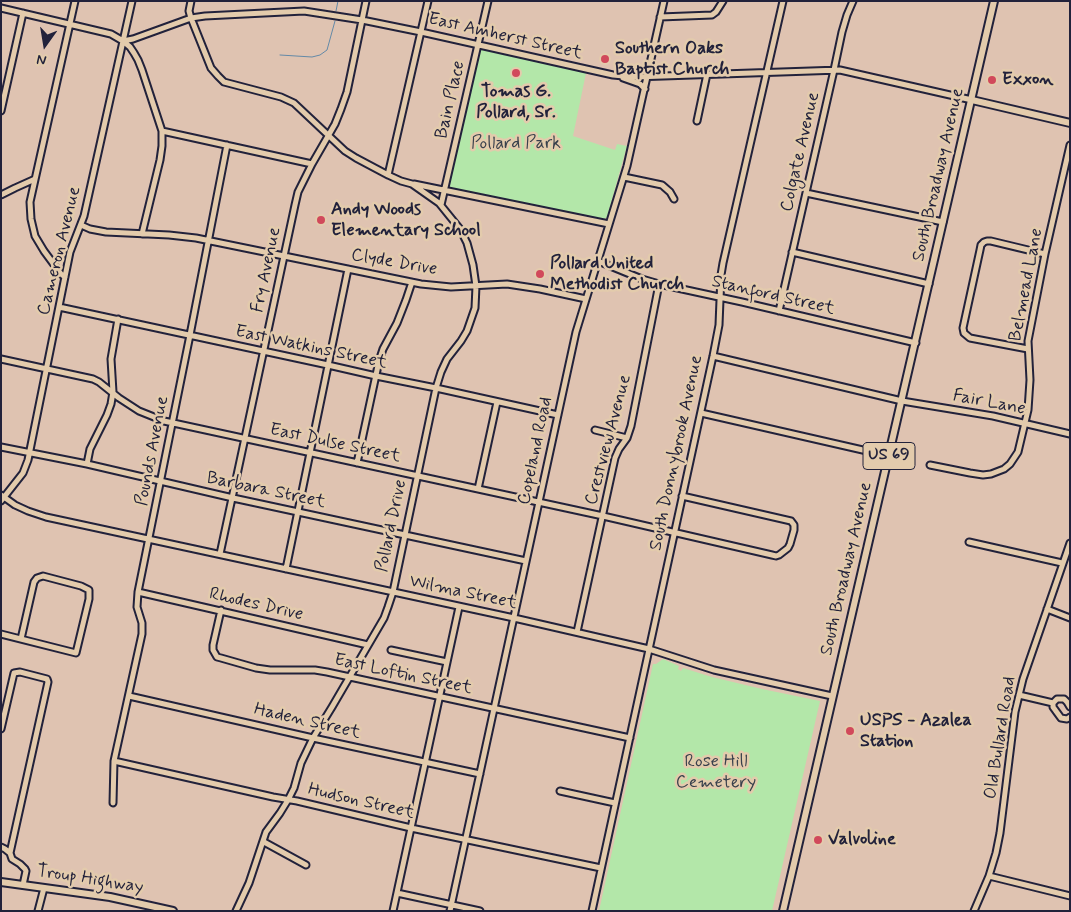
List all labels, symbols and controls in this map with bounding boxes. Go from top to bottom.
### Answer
street label: East Amherst Street [426,9,584,65]
north arrow [20,20,70,70]
place label: Southern Oaks Baptist Church [615,38,729,80]
text: N [35,50,48,69]
marker: Southern Oaks Baptist Church [599,53,611,65]
street label: Bain Place [432,59,470,141]
marker: Tomas G. Pollard, Sr. [510,67,522,79]
place label: Exxon [1002,69,1053,91]
marker: Exxon [986,74,998,86]
place label: Tomas G. Pollard, Sr. [476,81,556,124]
street label: South Broadway Avenue [909,86,969,264]
street label: Colgate Avenue [777,90,825,214]
park label: Pollard Park [471,133,561,155]
street label: Cameron Avenue [34,184,86,318]
place label: Andy Woods Elementary School [331,199,481,242]
marker: Andy Woods Elementary School [315,214,327,226]
street label: Fry Avenue [247,225,287,315]
street label: Belmead Lane [1005,227,1049,343]
street label: Clyde Drive [349,245,439,281]
place label: Pollard United Methodist Church [550,253,684,296]
marker: Pollard United Methodist Church [534,268,546,280]
street label: Stanford Street [709,271,837,321]
street label: East Watkins Street [233,321,389,375]
street label: South Donnybrook Avenue [646,353,708,553]
street label: Crestview Avenue [581,373,637,507]
street label: Fair Lane [951,385,1027,421]
street label: Pounds Avenue [132,394,174,508]
street label: Copeland Road [514,395,558,507]
street label: East Dulse Street [268,420,402,468]
road number: US 69 [863,442,915,470]
street label: Barbara Street [205,468,327,514]
street label: Pollard Drive [372,478,412,574]
street label: South Broadway Avenue [817,480,877,658]
street label: Wilma Street [407,571,519,615]
street label: Rhodes Drive [207,584,305,626]
street label: East Loftin Street [332,650,474,700]
street label: Old Bullard Road [981,675,1021,801]
street label: Haden Street [252,699,362,745]
place label: USPS - Azalea Station [860,710,972,752]
marker: USPS - Azalea Station [844,725,856,737]
park label: Rose Hill Cemetery [676,751,756,794]
street label: Hudson Street [306,779,416,825]
place label: Valvoline [828,829,896,851]
marker: Valvoline [812,834,824,846]
street label: Troup Highway [35,861,145,899]

